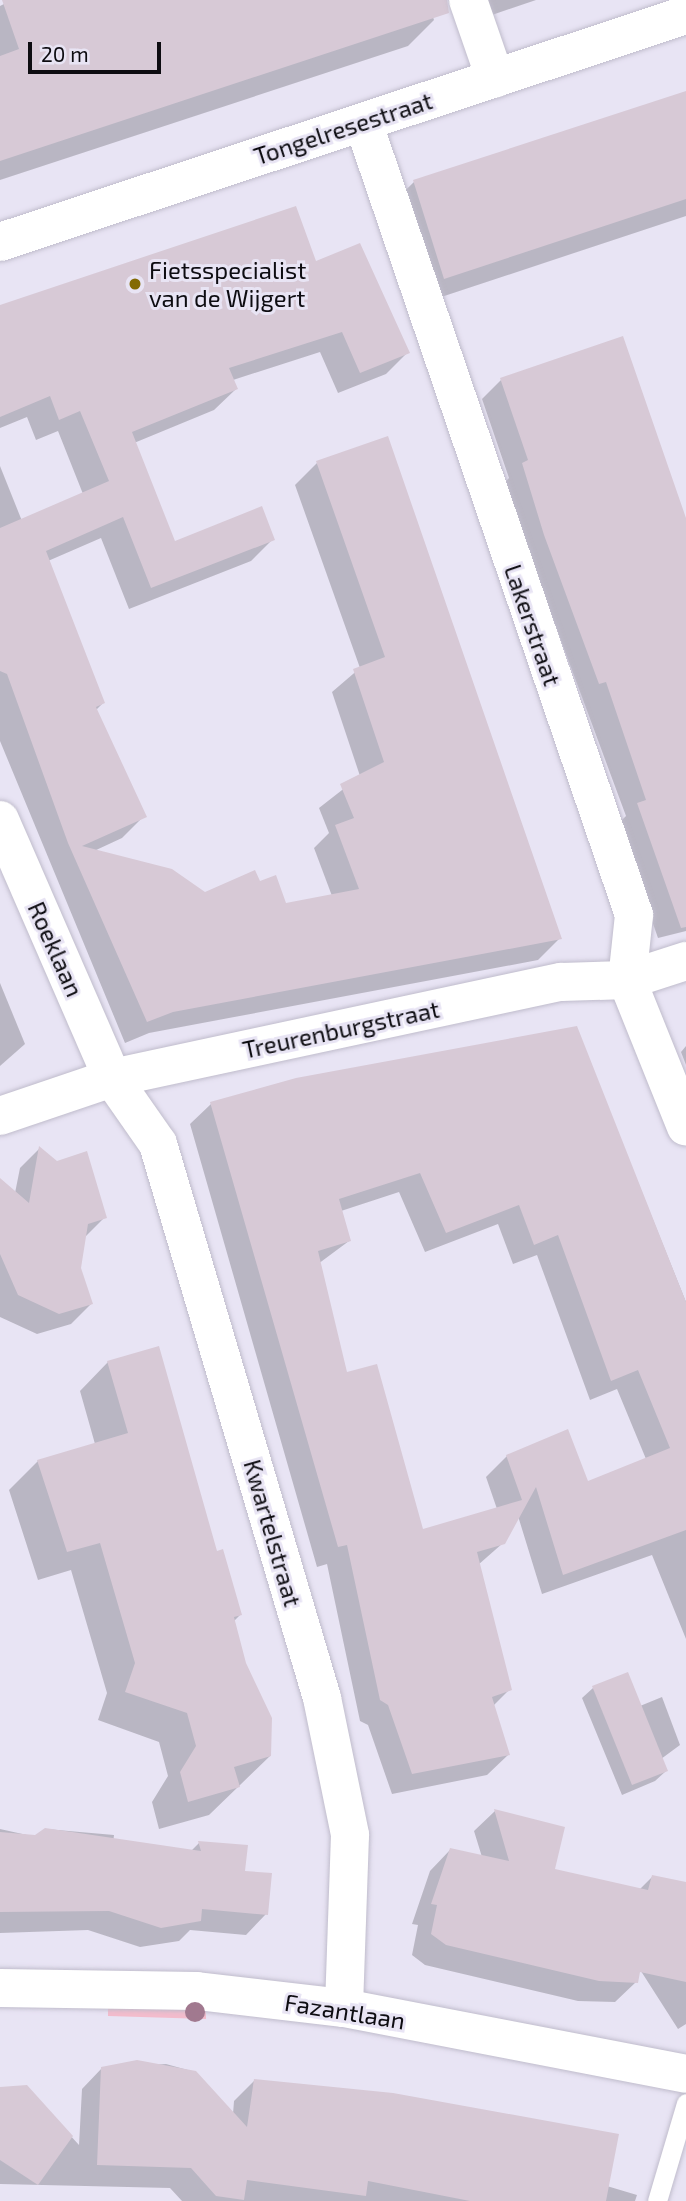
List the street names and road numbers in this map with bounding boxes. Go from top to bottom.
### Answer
street label: Tongelresestraat [250,86,436,170]
street label: Lakerstraat [499,561,567,689]
street label: Roeklaan [22,897,90,1001]
street label: Treurenburgstraat [240,994,442,1064]
street label: Kwartelstraat [238,1456,308,1610]
street label: Fazantlaan [283,1987,407,2035]

